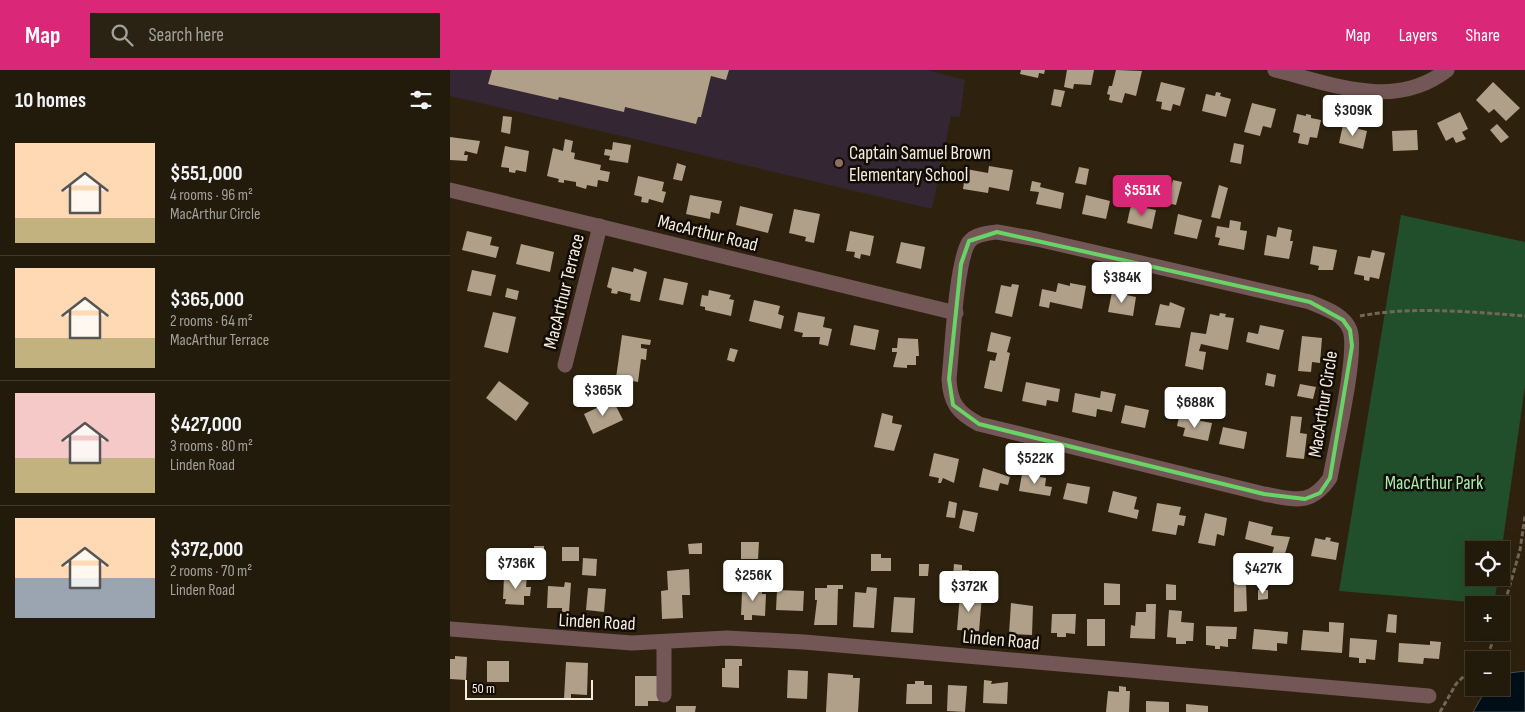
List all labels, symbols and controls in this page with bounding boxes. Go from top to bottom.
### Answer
search box [90,13,440,58]
text: Map [25,21,60,50]
icon: search [108,21,136,49]
text: Search here [148,24,224,47]
text: Map [1346,25,1371,46]
text: Layers [1399,25,1438,46]
text: Share [1466,25,1500,46]
icon: filters [407,86,435,114]
text: 10 homes [15,88,86,113]
pin: $309K [1318,94,1388,137]
text: $309K [1334,101,1372,120]
place label: Captain Samuel Brown Elementary School [849,142,991,187]
marker: Captain Samuel Brown Elementary School [833,157,845,169]
text: $551,000 [170,161,243,186]
icon: home [55,163,115,223]
pin: $551K [1107,174,1177,217]
text: $551K [1124,181,1160,200]
text: 4 rooms · 96 m² [170,186,253,205]
text: MacArthur Circle [170,205,260,224]
street label: MacArthur Road [655,210,760,257]
street label: MacArthur Terrace [539,231,590,351]
pin: $384K [1087,262,1157,304]
text: $384K [1103,268,1141,287]
text: $365,000 [170,287,244,312]
icon: home [55,288,115,348]
text: 2 rooms · 64 m² [170,312,253,331]
text: MacArthur Terrace [170,331,269,350]
street label: MacArthur Circle [1304,349,1343,459]
pin: $365K [568,374,638,417]
text: $365K [584,381,622,400]
pin: $688K [1160,386,1230,429]
text: $688K [1176,393,1214,412]
text: $427,000 [170,412,242,437]
icon: home [55,413,115,473]
text: 3 rooms · 80 m² [170,437,253,456]
pin: $522K [1000,442,1070,485]
text: $522K [1016,449,1054,468]
text: Linden Road [170,456,235,475]
park label: MacArthur Park [1385,472,1484,495]
text: $372,000 [170,537,243,562]
icon: home [55,538,115,598]
map controls [1465,541,1510,696]
button: locate [1465,541,1510,586]
pin: $736K [481,548,551,590]
pin: $427K [1228,552,1298,595]
text: $736K [497,554,535,573]
text: $427K [1244,559,1282,578]
pin: $256K [718,560,788,602]
text: 2 rooms · 70 m² [170,562,252,581]
text: $256K [734,566,772,585]
pin: $372K [934,570,1004,613]
text: $372K [950,577,988,596]
text: Linden Road [170,581,235,600]
button: + [1465,596,1510,641]
street label: Linden Road [558,609,636,636]
street label: Linden Road [961,626,1040,655]
button: − [1465,651,1510,696]
scale bar [465,677,592,700]
text: 50 m [472,680,495,697]

